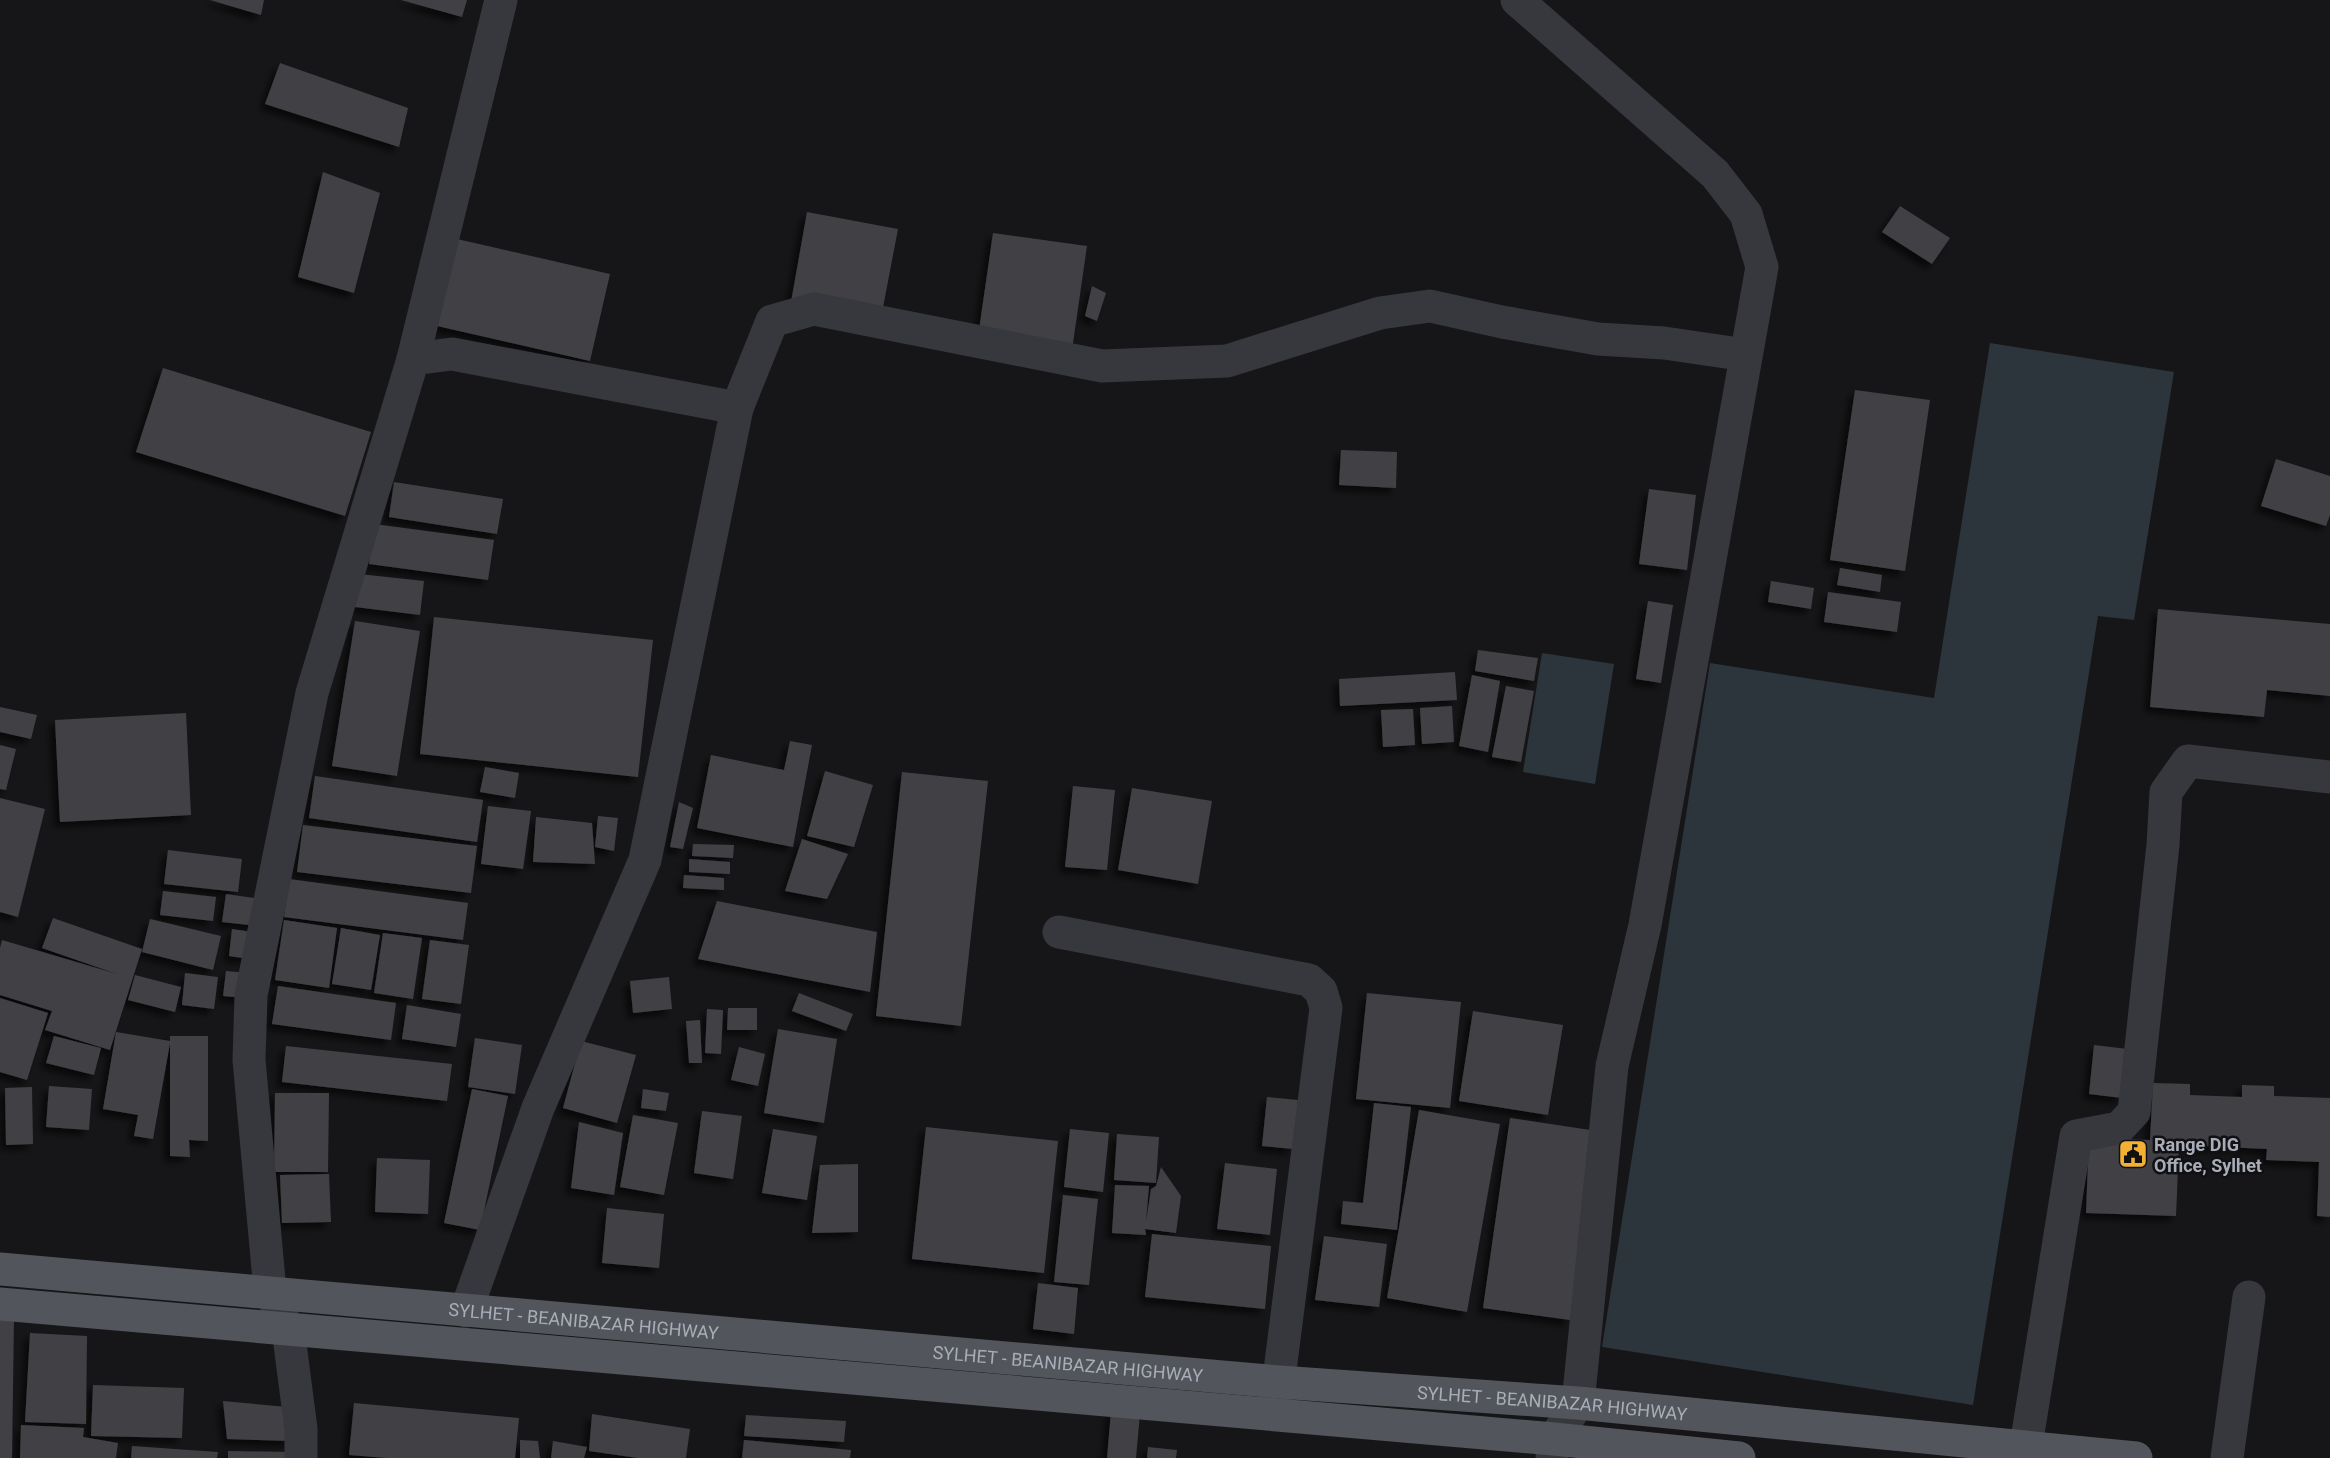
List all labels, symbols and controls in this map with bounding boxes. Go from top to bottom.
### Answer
place label: Range DIG Office, Sylhet [2154,1134,2262,1176]
public building icon: Range DIG Office, Sylhet [2117,1138,2149,1170]
street label: SYLHET - BEANIBAZAR HIGHWAY [448,1298,720,1343]
street label: SYLHET - BEANIBAZAR HIGHWAY [932,1341,1204,1386]
street label: SYLHET - BEANIBAZAR HIGHWAY [1416,1381,1689,1424]

